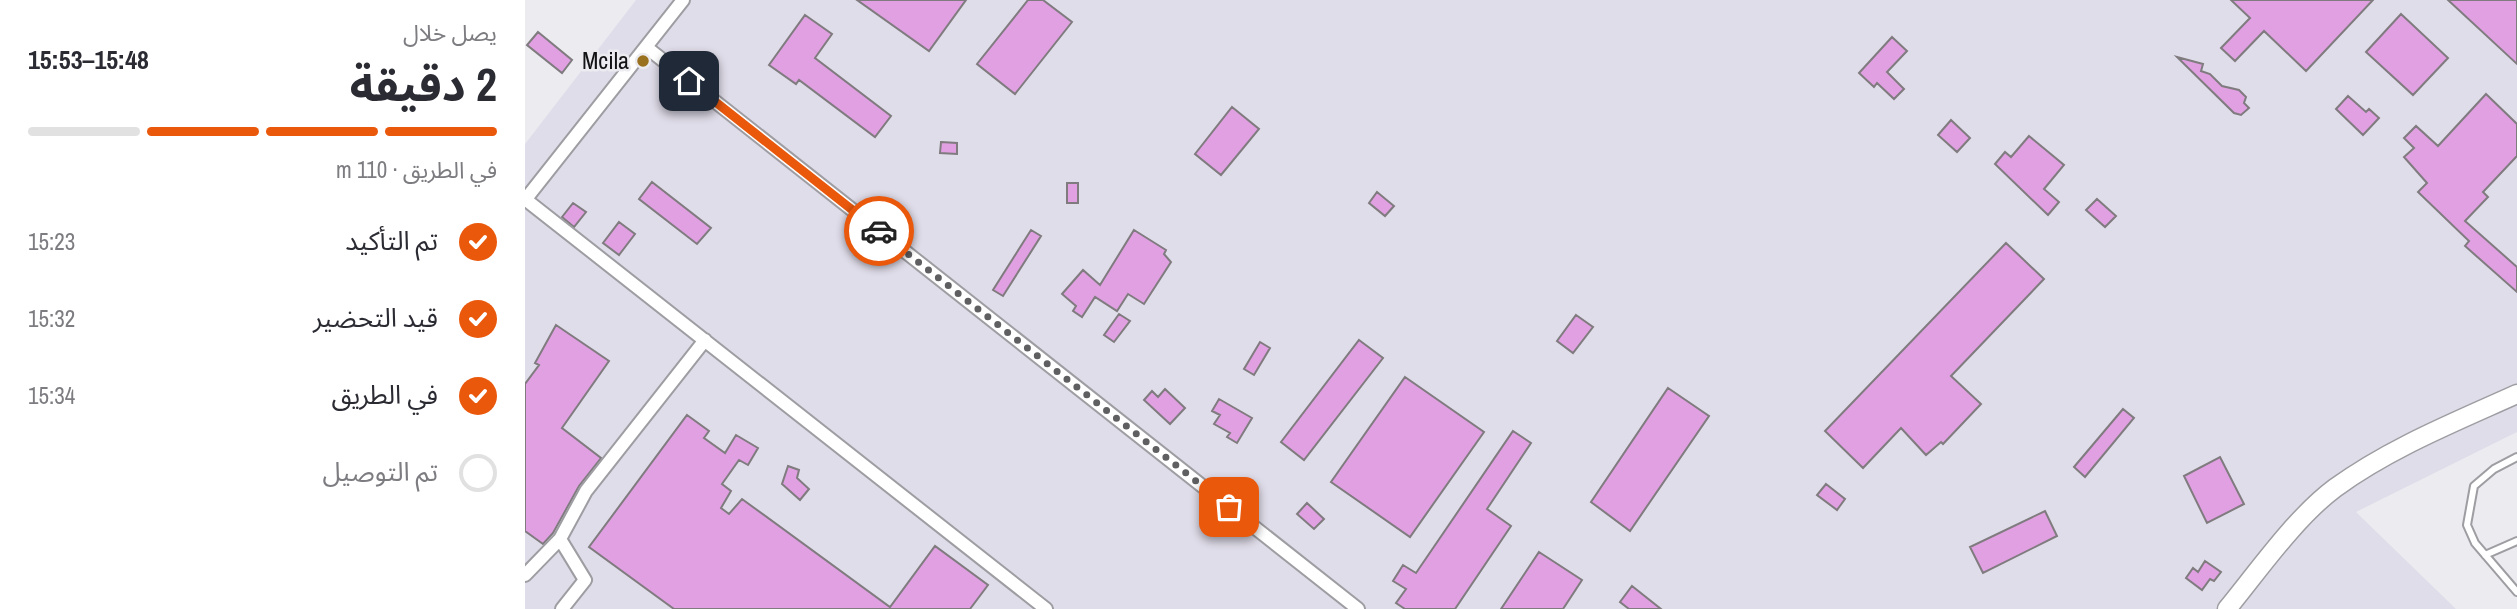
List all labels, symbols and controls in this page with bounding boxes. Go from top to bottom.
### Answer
text: يصل خلال [403,17,497,48]
text: 15:48–15:53 [28,42,149,77]
place label: Mcila [582,44,629,76]
pin [659,51,719,111]
text: 2 دقيقة [350,53,497,115]
marker: Mcila [635,53,651,69]
icon: home [670,62,708,100]
text: في الطريق · 110 m [336,154,497,185]
courier [844,196,914,266]
icon: car [860,212,898,250]
text: تم التأكيد [345,223,438,258]
icon: check [459,223,497,261]
text: 15:23 [28,226,75,257]
text: قيد التحضير [313,300,438,335]
icon: check [459,300,497,338]
text: 15:32 [28,303,75,334]
text: في الطريق [332,377,438,412]
icon: check [459,377,497,415]
text: 15:34 [28,380,75,411]
text: تم التوصيل [323,454,438,489]
pin [1199,477,1259,537]
icon: bag [1210,488,1248,526]

